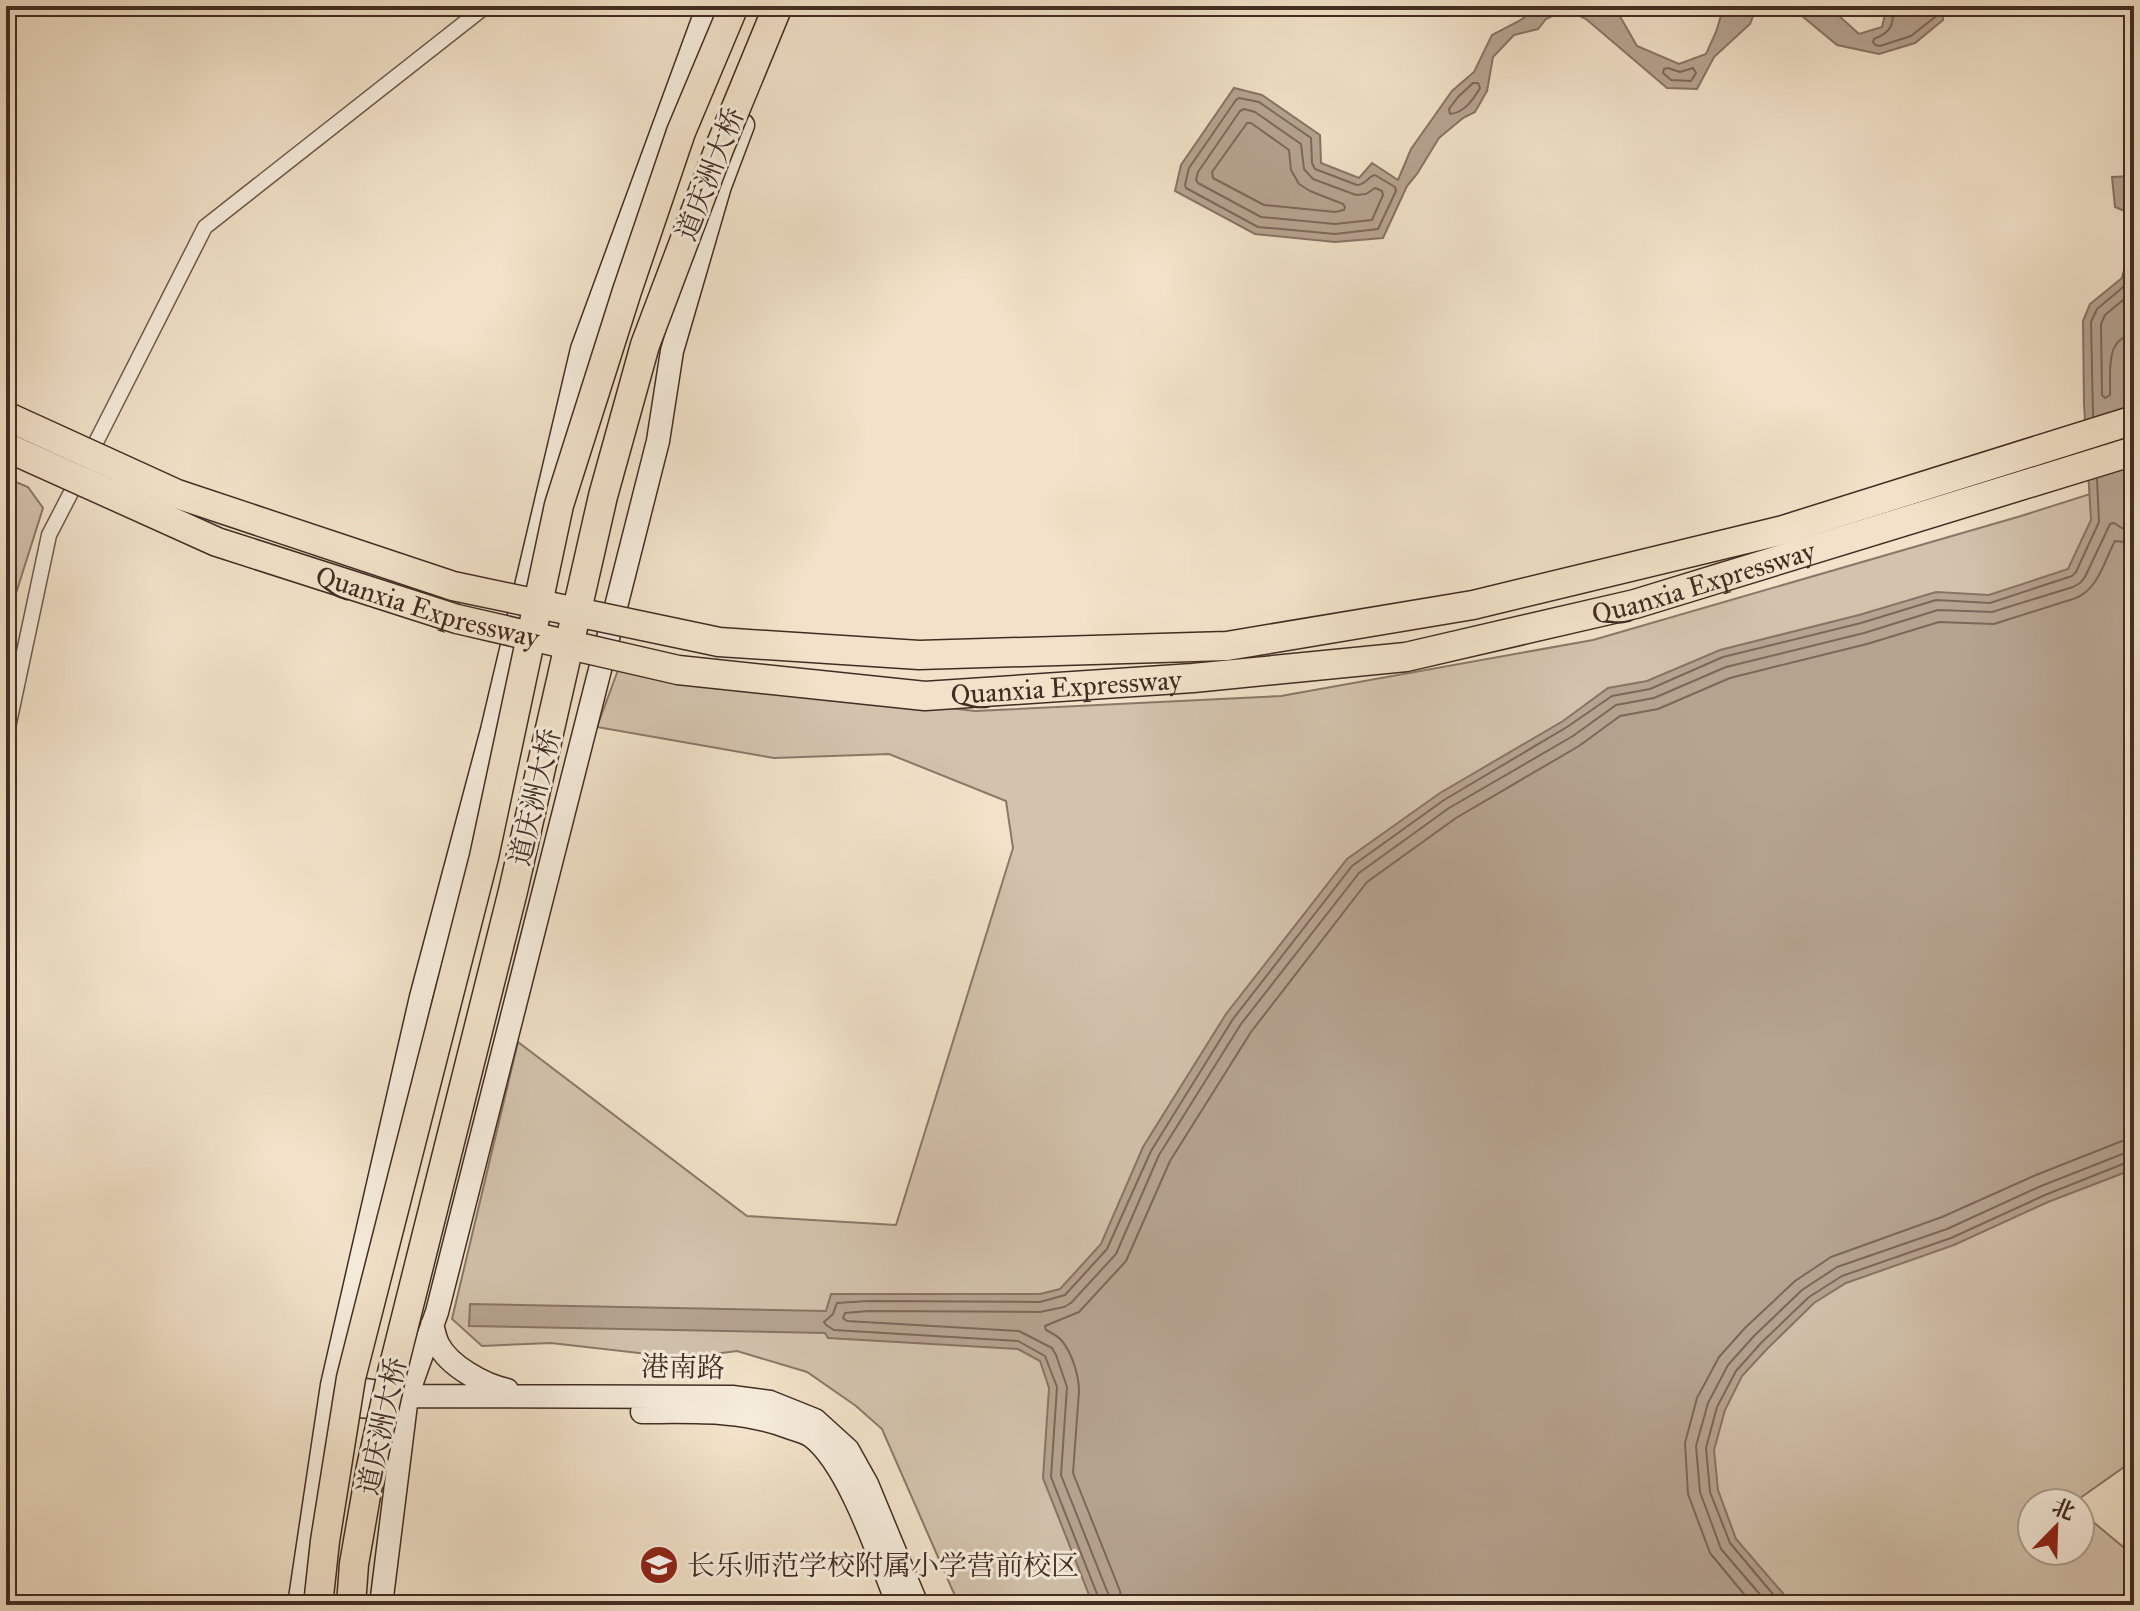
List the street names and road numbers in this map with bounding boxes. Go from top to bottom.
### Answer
street label: 道庆洲大桥 [669,102,751,246]
street label: Quanxia Expressway [1588,532,1820,631]
street label: Quanxia Expressway [312,557,544,655]
street label: Quanxia Expressway [949,661,1184,712]
street label: 道庆洲大桥 [502,725,568,869]
street label: 港南路 [641,1349,725,1385]
street label: 道庆洲大桥 [350,1354,414,1498]

